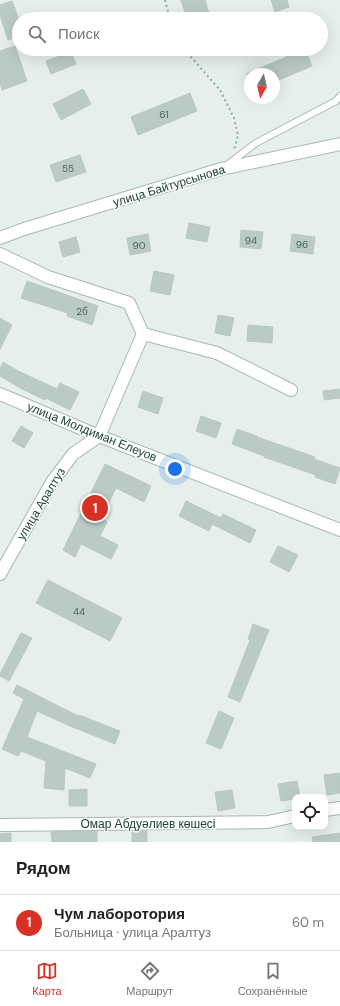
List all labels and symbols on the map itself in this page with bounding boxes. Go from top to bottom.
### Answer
north arrow [244,68,280,104]
house number: 61 [159,108,169,121]
street label: улица Байтурсынова [111,161,227,211]
house number: 55 [62,162,74,175]
house number: 94 [245,234,257,247]
house number: 96 [296,238,308,251]
house number: 90 [132,239,146,252]
house number: 2б [76,305,88,318]
street label: улица Молдиман Елеуов [25,399,159,465]
your location [165,459,185,479]
street label: улица Аралтуз [13,464,69,543]
pin: 1 [82,493,108,523]
house number: 44 [73,605,85,618]
street label: Омар Абдуәлиев көшесі [81,816,215,832]

